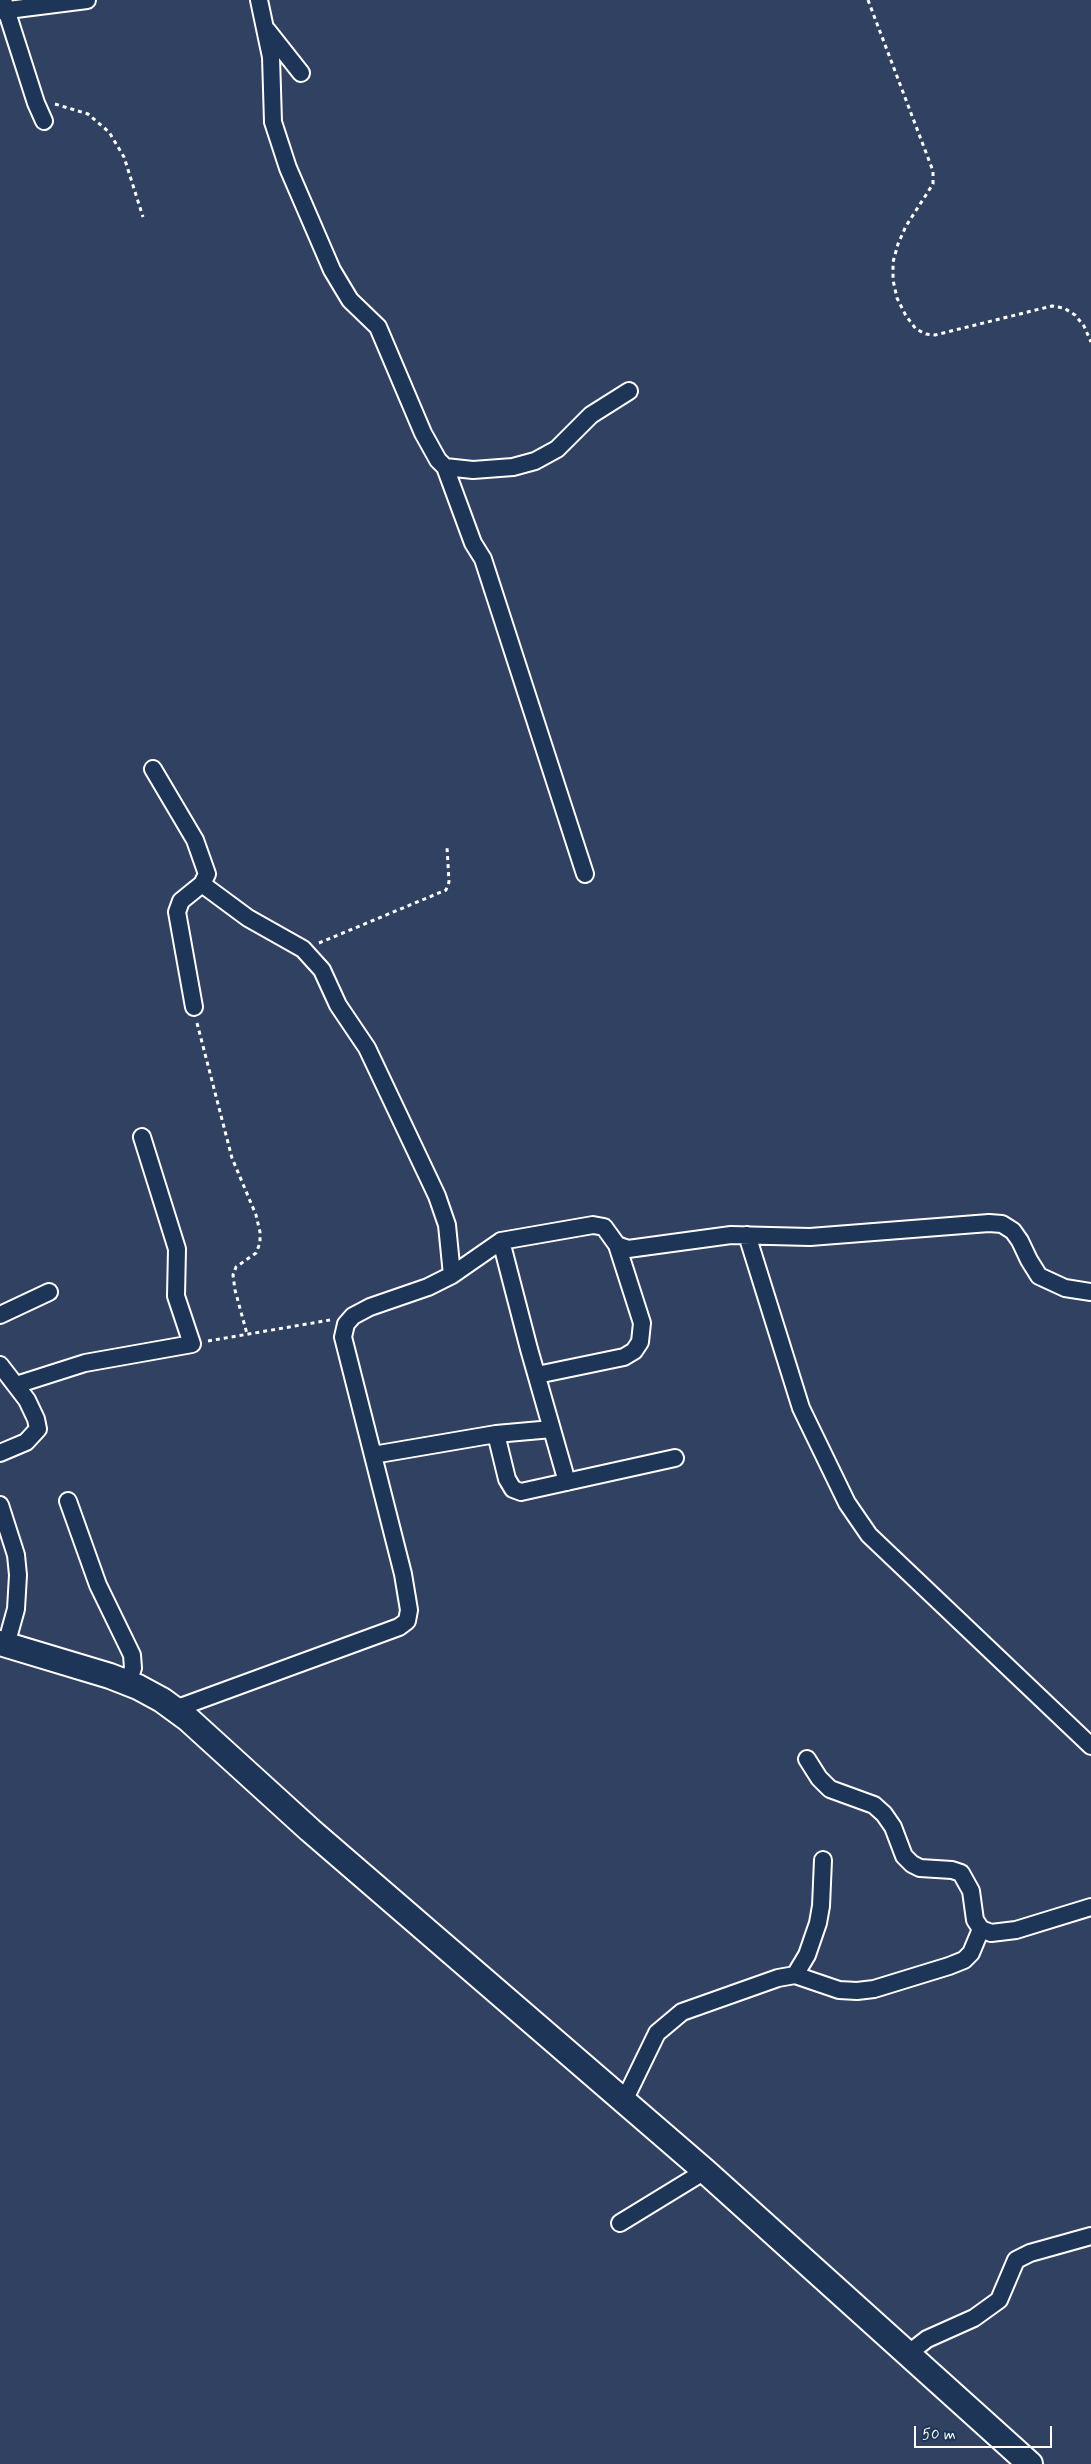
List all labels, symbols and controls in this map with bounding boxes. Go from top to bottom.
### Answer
scale bar [916,2416,1054,2448]
text: 50 m [922,2425,956,2445]

